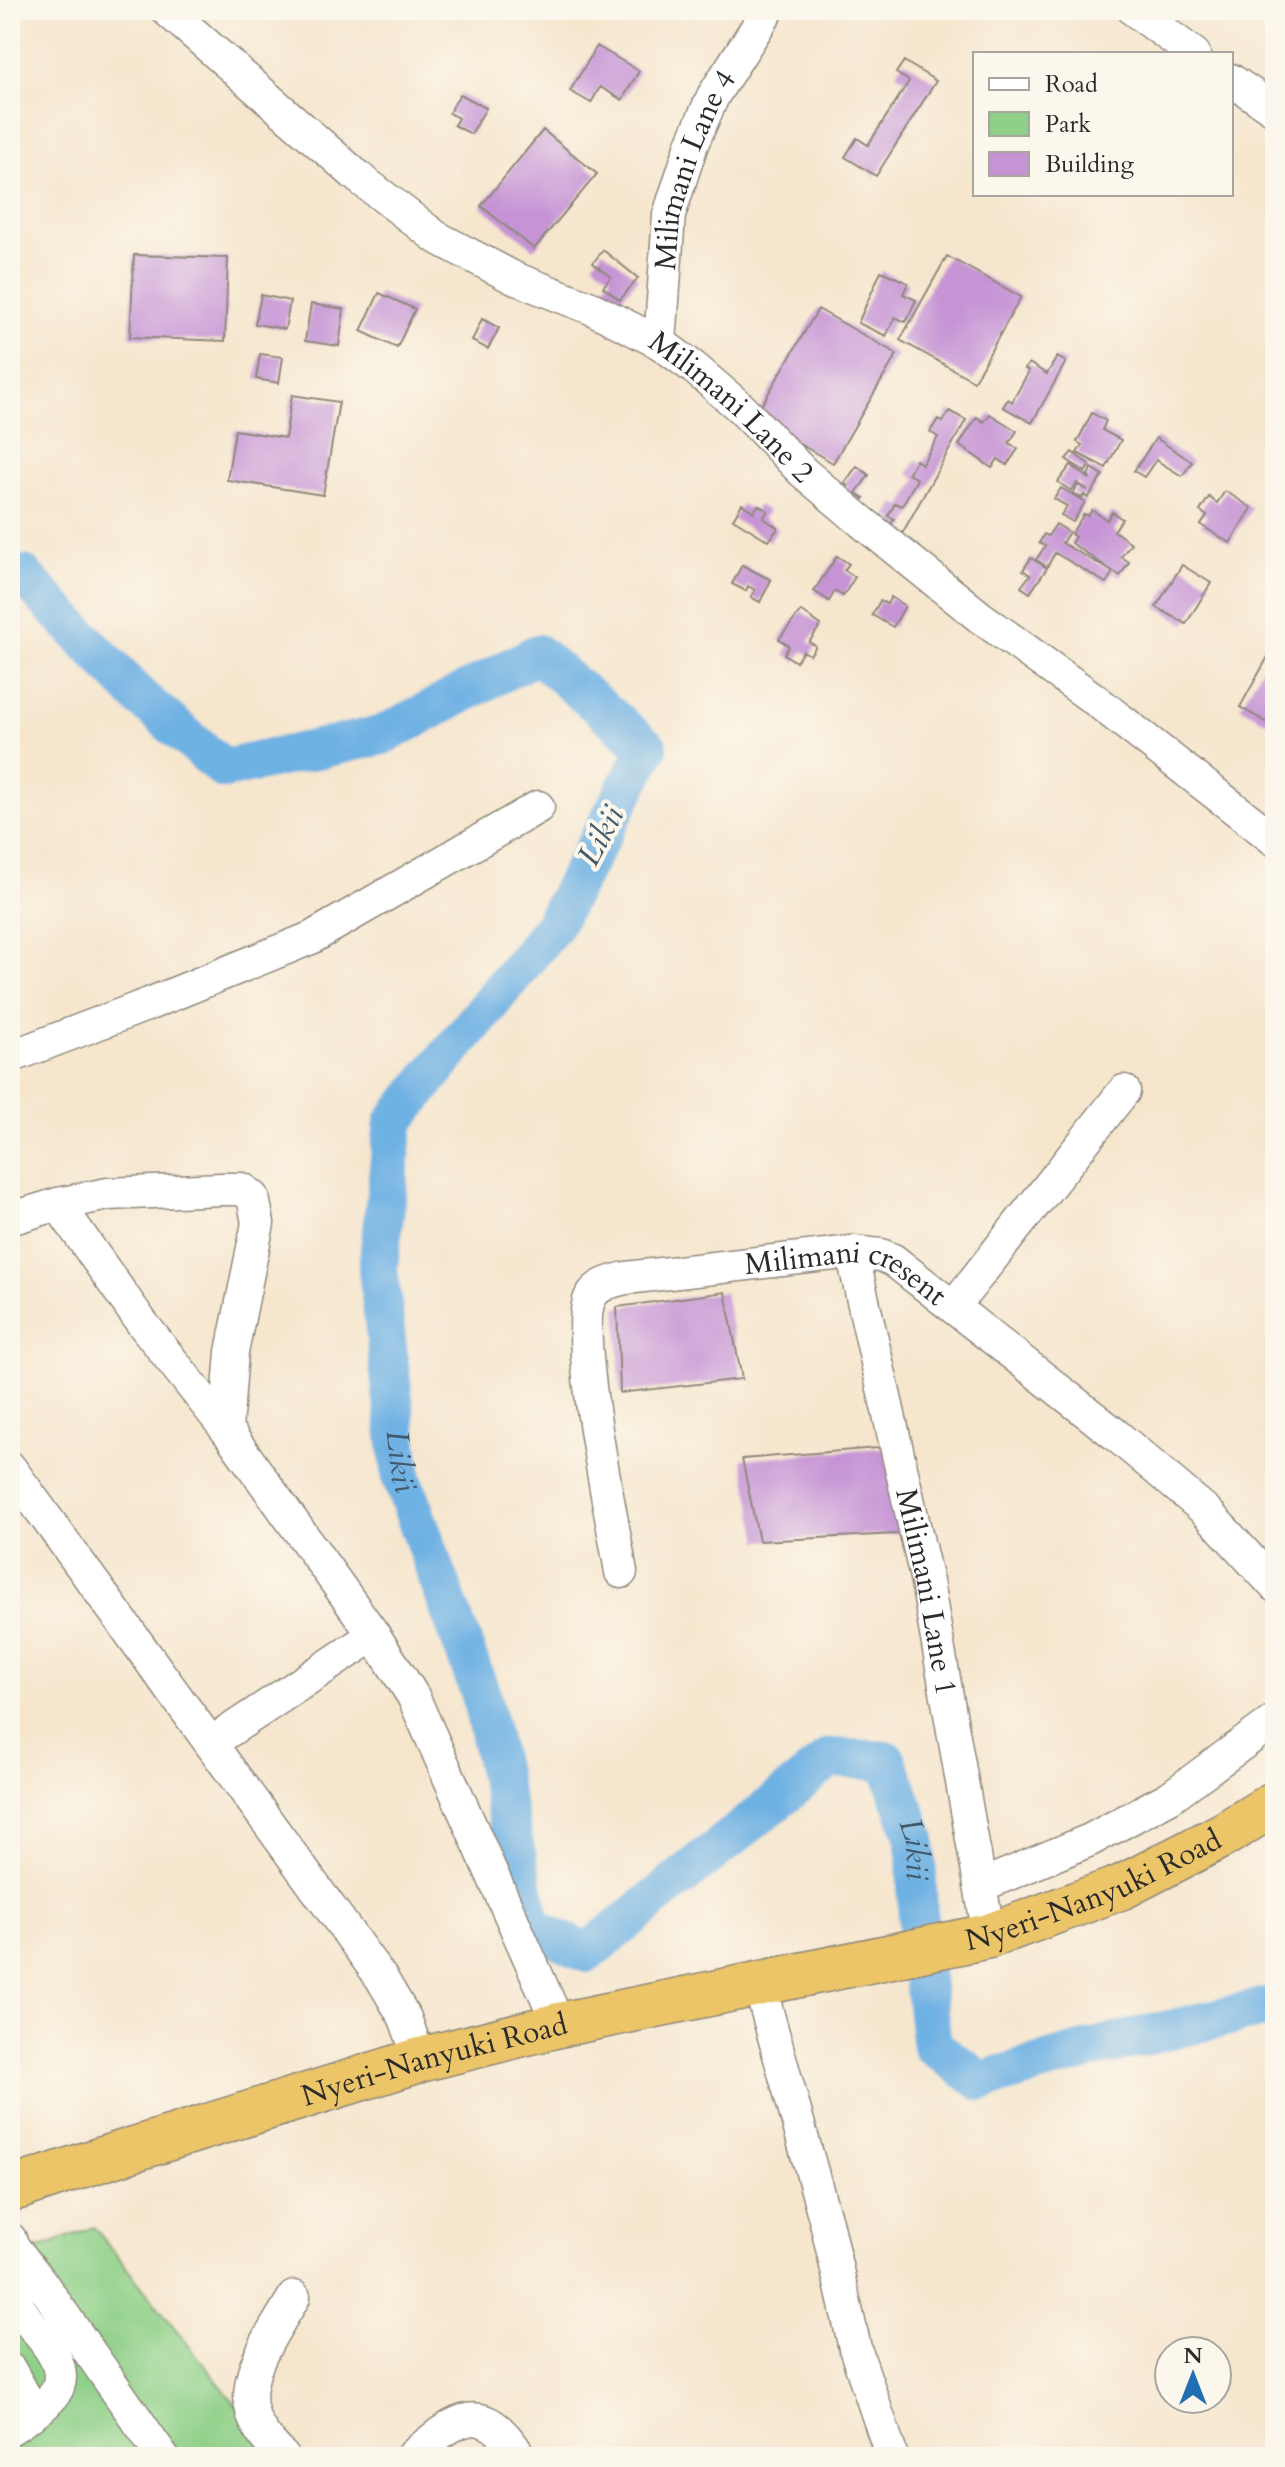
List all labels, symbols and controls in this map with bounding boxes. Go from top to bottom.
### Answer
legend [973,52,1233,196]
street label: Milimani Lane 4 [645,62,745,272]
text: Road [1045,68,1098,101]
text: Park [1045,108,1091,141]
text: Building [1045,148,1135,181]
street label: Milimani Lane 2 [640,321,823,492]
water label: Likii [567,798,635,874]
street label: Milimani cresent [742,1232,956,1315]
water label: Likii [375,1428,427,1499]
street label: Milimani Lane 1 [886,1484,967,1698]
water label: Likii [888,1812,939,1881]
street label: Nyeri-Nanyuki Road [962,1819,1228,1961]
street label: Nyeri-Nanyuki Road [296,2003,571,2116]
north arrow [1153,2335,1233,2415]
text: N [1183,2341,1203,2371]

